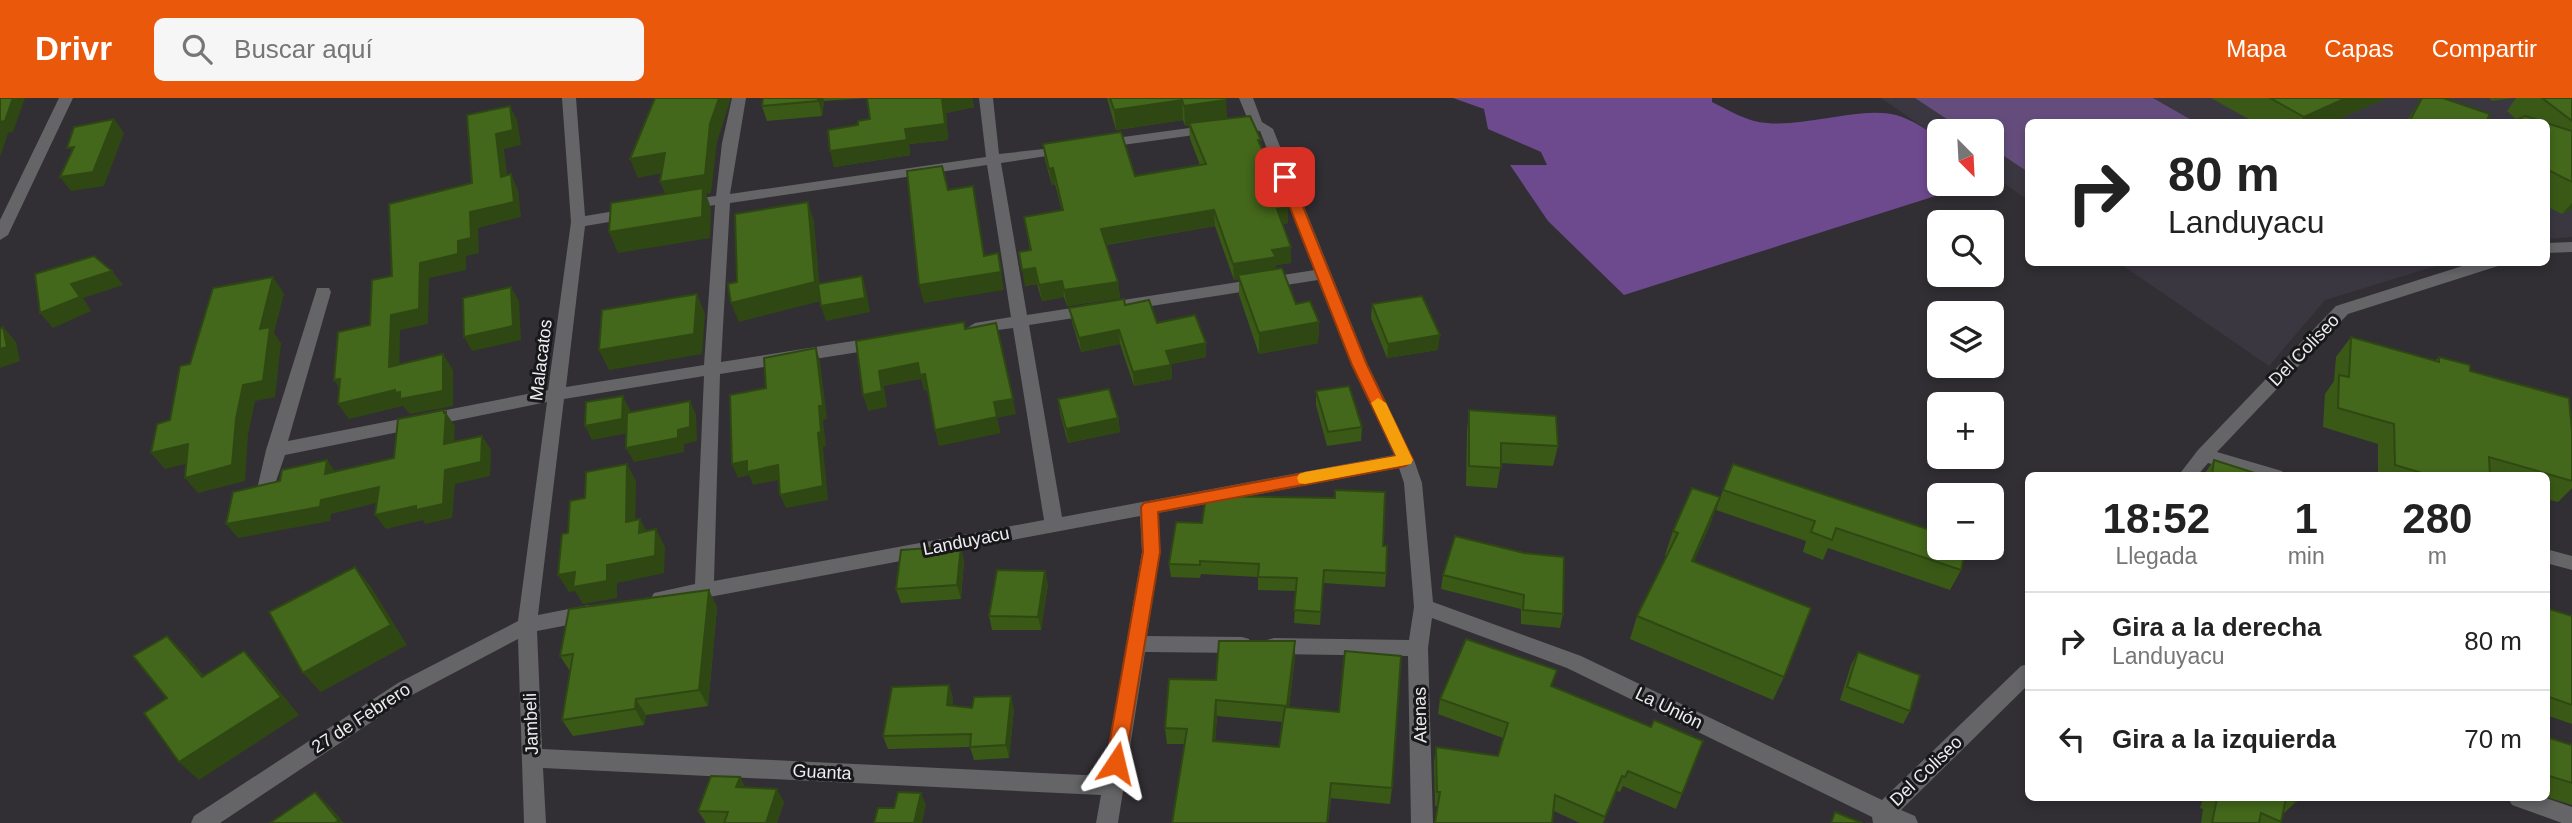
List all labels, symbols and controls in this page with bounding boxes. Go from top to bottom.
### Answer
search box [154,18,644,81]
text: Drivr [35,30,112,67]
icon: search [178,30,216,68]
text: Buscar aquí [234,34,373,64]
text: Mapa [2226,35,2286,62]
text: Capas [2324,35,2394,62]
text: Compartir [2432,35,2537,62]
north arrow [1927,119,2004,196]
map controls [1927,119,2004,560]
pin [1255,147,1315,207]
icon: right [2053,147,2144,238]
text: 80 m [2168,147,2280,201]
icon: arrive [1266,158,1304,196]
text: Landuyacu [2168,204,2325,240]
button: search [1927,210,2004,287]
button: layers [1927,301,2004,378]
street label: Del Coliseo [2265,310,2343,390]
street label: Malacatos [526,318,556,402]
button: + [1927,392,2004,469]
button: − [1927,483,2004,560]
text: 18:52 [2103,495,2210,542]
text: 1 [2294,495,2318,542]
text: 280 [2402,495,2472,542]
street label: Landuyacu [921,523,1011,559]
text: Llegada [2115,543,2197,569]
text: min [2288,543,2325,569]
text: m [2428,543,2447,569]
text: Gira a la derecha [2112,612,2322,642]
icon: right [2053,622,2091,660]
text: 80 m [2464,626,2522,656]
text: Landuyacu [2112,643,2225,669]
street label: 27 de Febrero [308,679,414,757]
street label: La Unión [1632,683,1706,733]
street label: Atenas [1410,687,1430,743]
street label: Jambeli [520,693,542,755]
icon: left [2053,720,2091,758]
text: Gira a la izquierda [2112,724,2336,754]
text: 70 m [2464,724,2522,754]
position arrow [1079,726,1153,800]
street label: Del Coliseo [1886,732,1966,810]
street label: Guanta [792,760,853,784]

